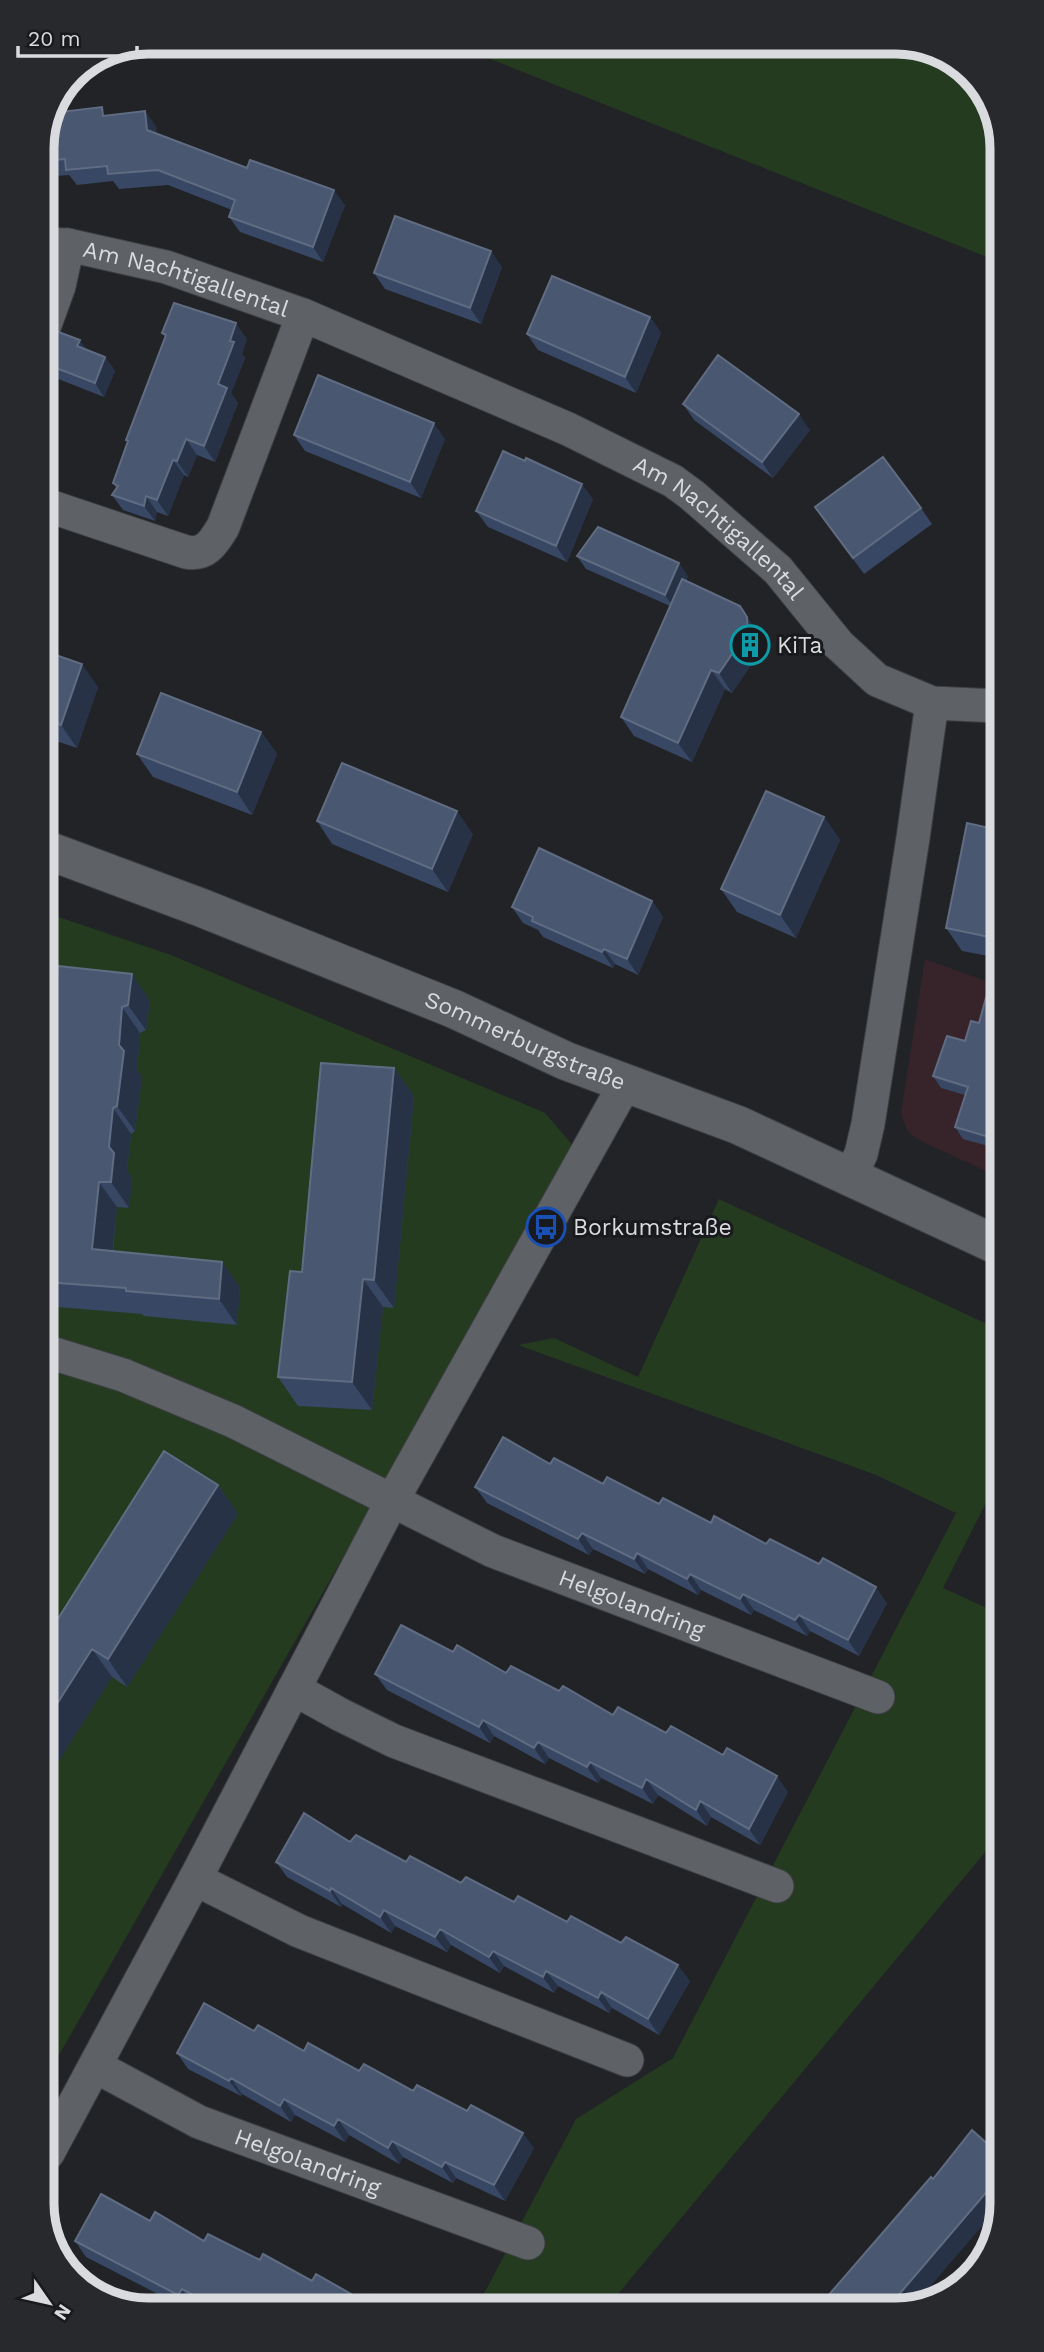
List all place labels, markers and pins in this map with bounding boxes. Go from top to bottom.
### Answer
building icon: KiTa [729,624,771,666]
place label: KiTa [777,632,822,659]
bus stop icon: Borkumstraße [525,1206,567,1248]
place label: Borkumstraße [573,1214,732,1241]

